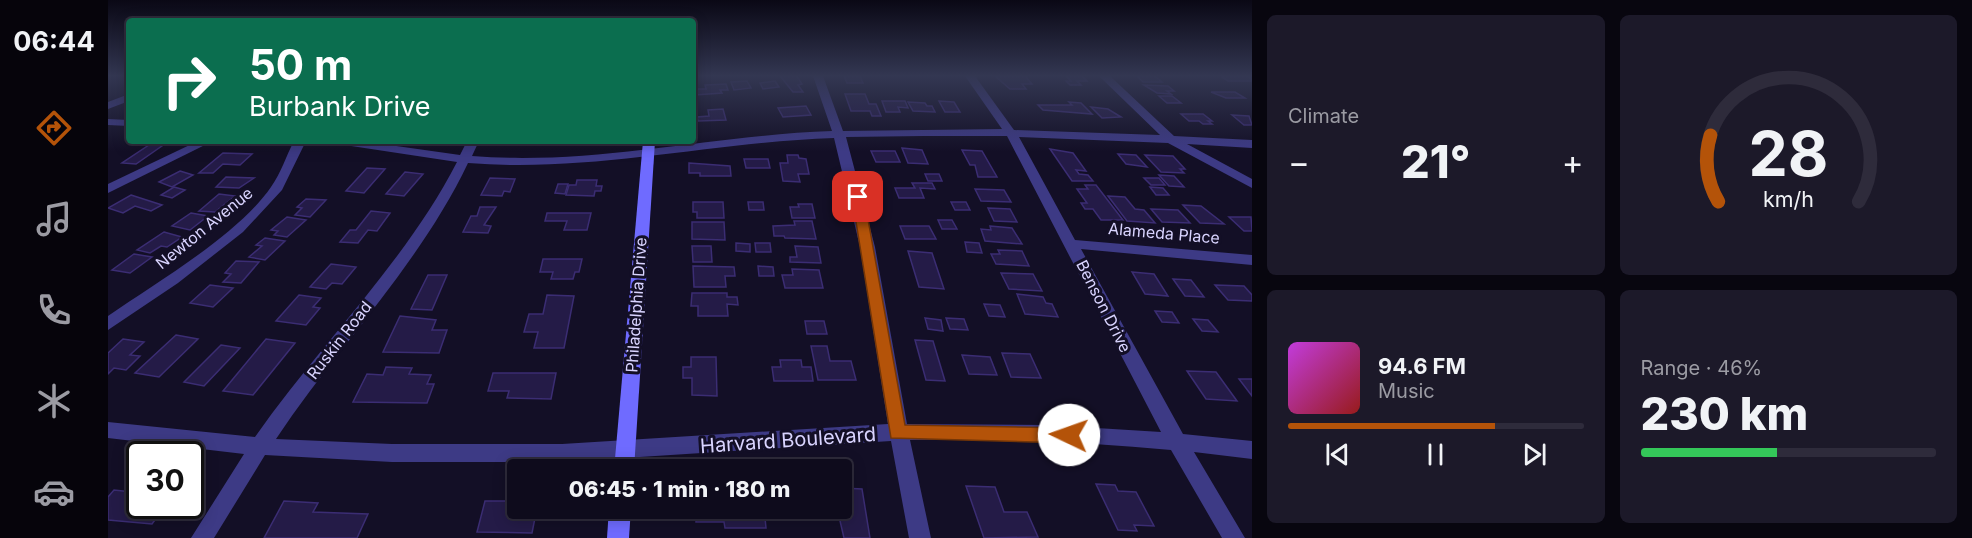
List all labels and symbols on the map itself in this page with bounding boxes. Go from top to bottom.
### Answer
pin [832,171,883,222]
street label: Newton Avenue [151,183,257,273]
street label: Alameda Place [1107,218,1221,248]
street label: Philadelphia Drive [621,237,651,373]
street label: Benson Drive [1072,256,1136,356]
street label: Ruskin Road [302,297,376,383]
position arrow [1037,403,1101,467]
street label: Harvard Boulevard [699,422,877,458]
speed limit sign: 30 [126,441,204,519]

